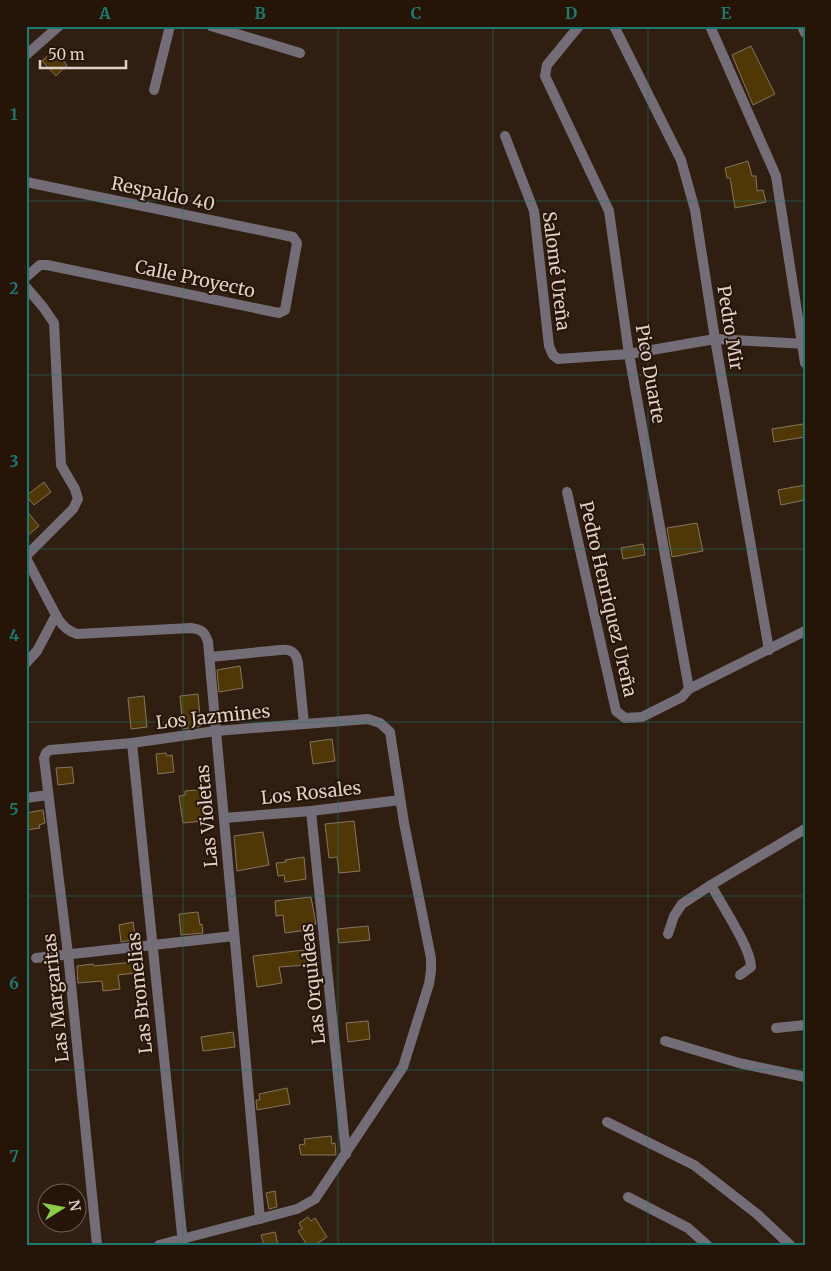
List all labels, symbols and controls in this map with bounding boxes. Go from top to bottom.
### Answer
text: A [98,3,111,23]
text: B [254,3,266,23]
text: C [411,3,421,23]
text: D [565,3,577,23]
text: E [721,3,732,23]
scale bar [40,38,126,70]
text: 50 m [48,45,85,64]
text: 1 [10,104,18,124]
street label: Respaldo 40 [109,171,217,216]
street label: Salomé Ureña [538,210,575,332]
street label: Calle Proyecto [133,255,257,302]
text: 2 [9,278,19,298]
street label: Pedro Mir [712,284,749,372]
street label: Pico Duarte [630,323,670,425]
text: 3 [9,451,19,471]
street label: Pedro Henriquez Ureña [575,499,642,699]
text: 4 [9,625,19,645]
street label: Los Jazmines [155,699,271,734]
street label: Las Violetas [191,763,222,868]
street label: Los Rosales [260,776,362,809]
text: 5 [9,799,19,819]
street label: Las Orquideas [295,922,330,1046]
street label: Las Bromelias [122,931,157,1055]
street label: Las Margaritas [37,932,74,1064]
text: 6 [9,973,19,993]
text: 7 [9,1146,19,1166]
north arrow [38,1184,88,1234]
text: N [65,1198,85,1213]

